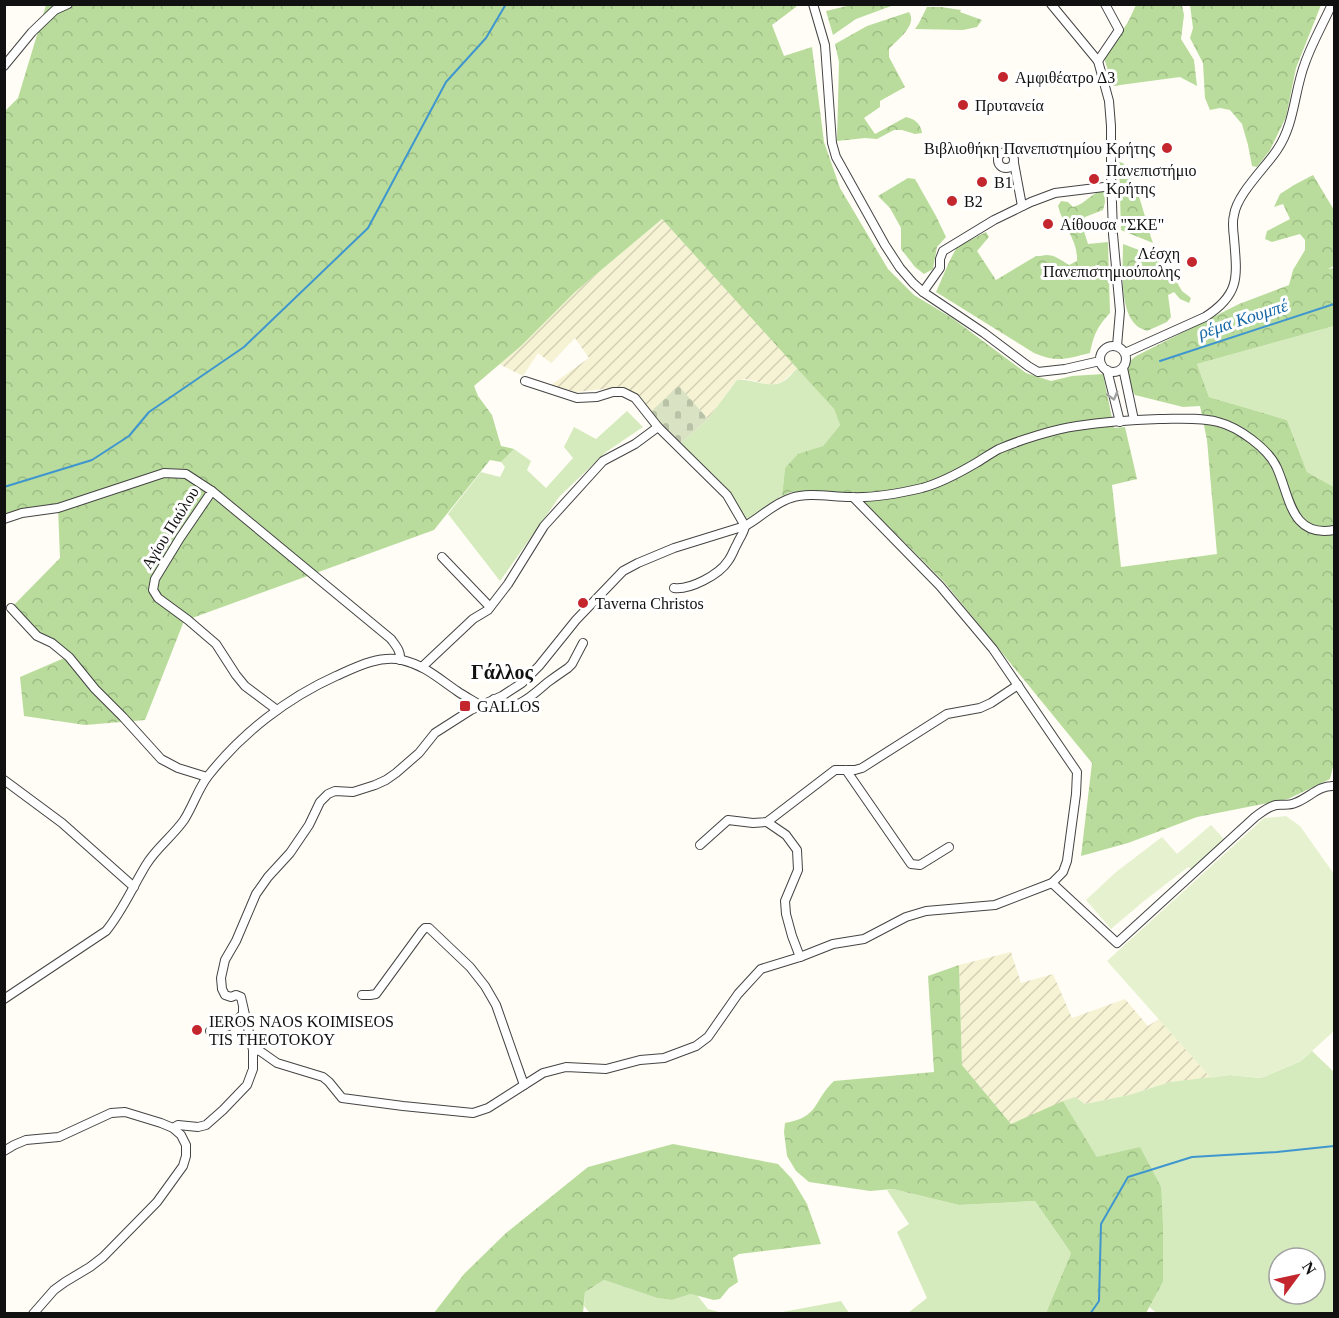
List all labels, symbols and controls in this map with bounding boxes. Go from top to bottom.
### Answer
place label: Αμφιθέατρο Δ3 [1015,69,1115,87]
marker: Αμφιθέατρο Δ3 [996,70,1010,84]
place label: Πρυτανεία [975,97,1045,115]
marker: Πρυτανεία [956,98,970,112]
place label: Βιβλιοθήκη Πανεπιστημίου Κρήτης [924,140,1156,158]
marker: Βιβλιοθήκη Πανεπιστημίου Κρήτης [1160,141,1174,155]
place label: Πανεπιστήμιο Κρήτης [1106,162,1197,198]
marker: Πανεπιστήμιο Κρήτης [1087,172,1101,186]
place label: Β1 [994,174,1013,191]
marker: Β1 [975,175,989,189]
place label: Β2 [964,193,983,210]
marker: Β2 [945,194,959,208]
place label: Αίθουσα "ΣΚΕ" [1060,216,1164,233]
marker: Αίθουσα "ΣΚΕ" [1041,217,1055,231]
place label: Λέσχη Πανεπιστημιούπολης [1043,245,1181,281]
marker: Λέσχη Πανεπιστημιούπολης [1185,255,1199,269]
water label: ρέμα Κουμπέ [1195,295,1291,343]
one-way arrow [1106,391,1119,401]
street label: Αγίου Παύλου [138,484,203,573]
place label: Taverna Christos [595,595,704,612]
marker: Taverna Christos [576,596,590,610]
district label: Γάλλος [471,661,534,684]
place label: GALLOS [477,698,540,715]
marker: GALLOS [458,699,472,713]
place label: IEROS NAOS KOIMISEOS TIS THEOTOKOY [209,1013,394,1048]
marker: IEROS NAOS KOIMISEOS TIS THEOTOKOY [190,1023,204,1037]
north arrow [1267,1246,1327,1306]
text: N [1299,1259,1320,1278]

